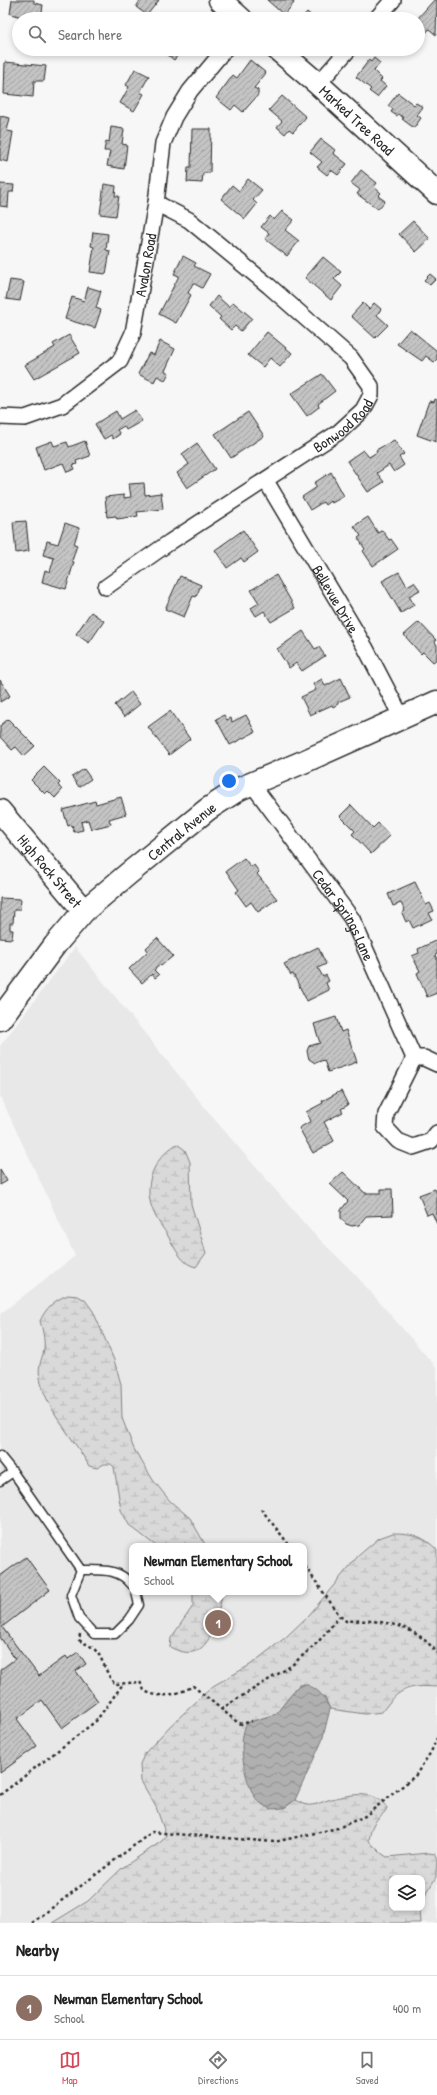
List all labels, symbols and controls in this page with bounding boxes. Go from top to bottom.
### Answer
search box [12,12,425,56]
icon: search [26,23,48,45]
text: Search here [58,24,122,45]
street label: Marked Tree Road [315,80,399,160]
street label: Avalon Road [129,231,161,298]
street label: Bonwood Road [308,395,378,457]
street label: Bellevue Drive [308,561,365,637]
your location [219,771,239,791]
street label: Central Avenue [142,796,220,865]
street label: High Rock Street [13,829,88,913]
street label: Cedar Springs Lane [308,864,380,964]
popup [129,1543,307,1595]
text: Newman Elementary School [144,1550,292,1571]
text: School [144,1571,174,1589]
pin: 1 [205,1608,231,1638]
map controls [389,1875,425,1911]
button: layers [389,1875,425,1911]
text: Nearby [16,1938,59,1961]
text: Newman Elementary School [54,1988,202,2009]
text: 1 [27,1999,31,2017]
text: 400 m [393,1999,421,2017]
text: School [54,2009,84,2027]
tab: Map [59,2049,81,2087]
tab: Directions [198,2049,239,2087]
tab: Saved [356,2049,378,2087]

